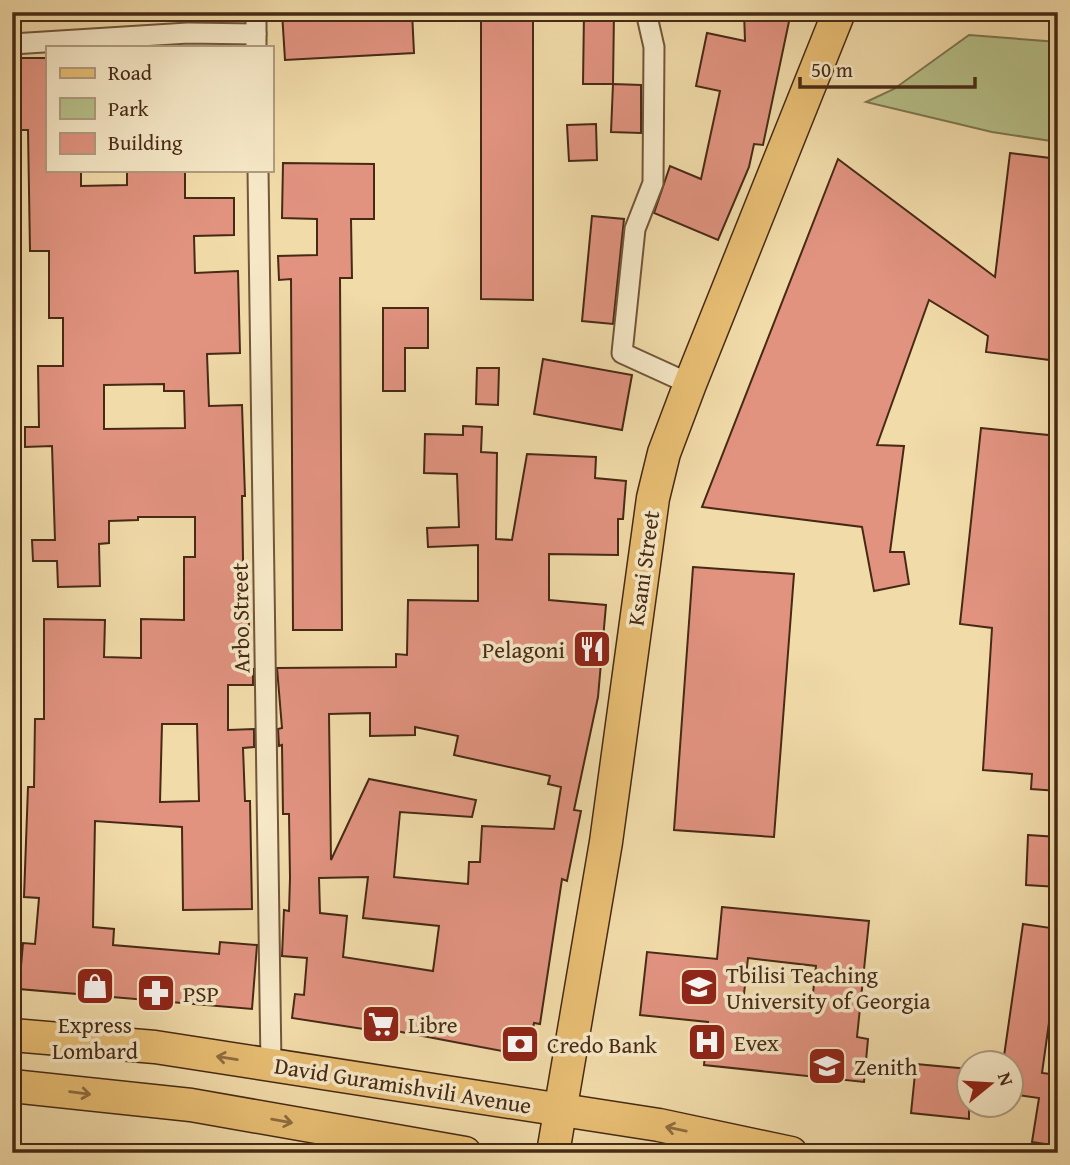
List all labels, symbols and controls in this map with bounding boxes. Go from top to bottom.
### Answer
legend [46,46,273,172]
scale bar [800,46,976,90]
text: 50 m [811,54,853,85]
text: Road [108,57,153,88]
text: Park [108,93,149,124]
text: Building [108,127,183,158]
street label: Ksani Street [619,508,667,628]
street label: Arbo Street [223,563,257,673]
restaurant icon: Pelagoni [571,628,613,670]
place label: Pelagoni [482,633,565,666]
place label: Tbilisi Teaching University of Georgia [726,958,931,1017]
shop icon: Express Lombard [74,965,116,1007]
school or university icon: Tbilisi Teaching University of Georgia [678,966,720,1008]
pharmacy icon: PSP [135,972,177,1014]
place label: PSP [183,977,219,1010]
supermarket icon: Libre [360,1003,402,1045]
place label: Express Lombard [52,1008,139,1067]
place label: Libre [408,1008,458,1041]
hospital icon: Evex [686,1021,728,1063]
bank icon: Credo Bank [499,1023,541,1065]
place label: Evex [734,1026,779,1059]
place label: Credo Bank [547,1028,657,1061]
school or university icon: Zenith [806,1045,848,1087]
street label: David Guramishvili Avenue [272,1048,534,1122]
place label: Zenith [854,1050,917,1083]
north arrow [954,1050,1024,1120]
one-way arrow [216,1052,239,1065]
text: N [991,1068,1022,1089]
one-way arrow [68,1086,91,1099]
one-way arrow [270,1115,293,1128]
one-way arrow [665,1121,688,1135]

